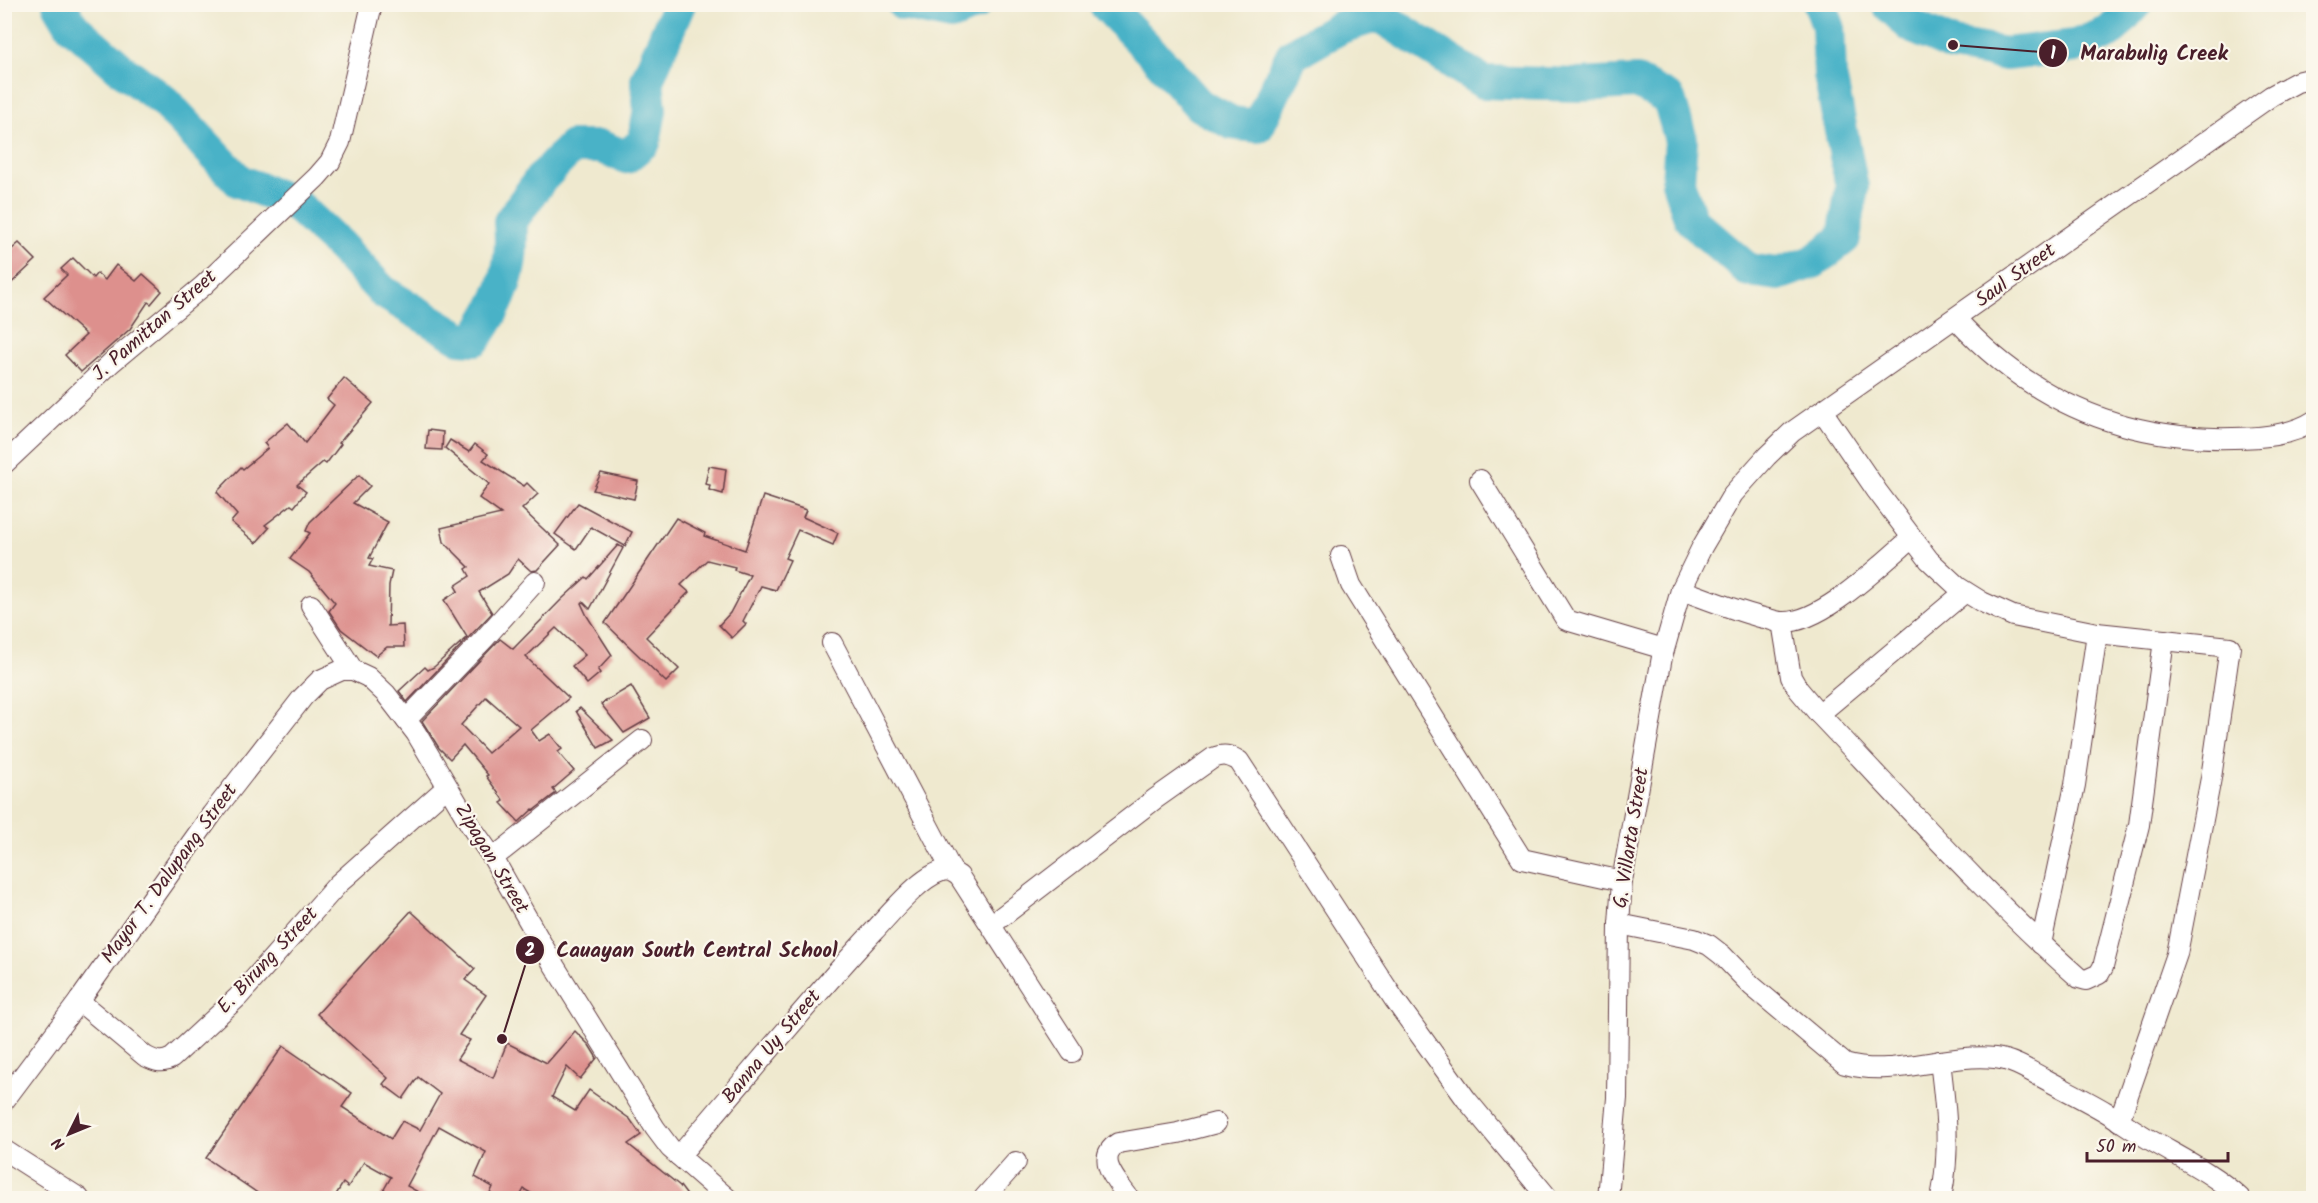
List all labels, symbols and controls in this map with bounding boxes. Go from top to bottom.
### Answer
callout: Marabulig Creek [2038,33,2240,72]
text: Marabulig Creek [2080,38,2228,71]
text: 1 [2050,40,2056,69]
street label: Saul Street [1969,235,2063,316]
street label: J. Pamittan Street [85,262,225,390]
street label: G. Villarta Street [1605,765,1659,911]
street label: Mayor T. Dalupang Street [93,777,247,971]
street label: Zipagan Street [445,797,537,921]
street label: E. Birung Street [210,900,327,1022]
callout: Cauayan South Central School [515,931,850,970]
text: Cauayan South Central School [556,935,838,968]
text: 2 [525,937,535,966]
street label: Banna Uy Street [714,983,830,1111]
north arrow [39,1104,99,1164]
scale bar [2087,1125,2228,1163]
text: N [47,1131,72,1155]
text: 50 m [2096,1133,2136,1162]

